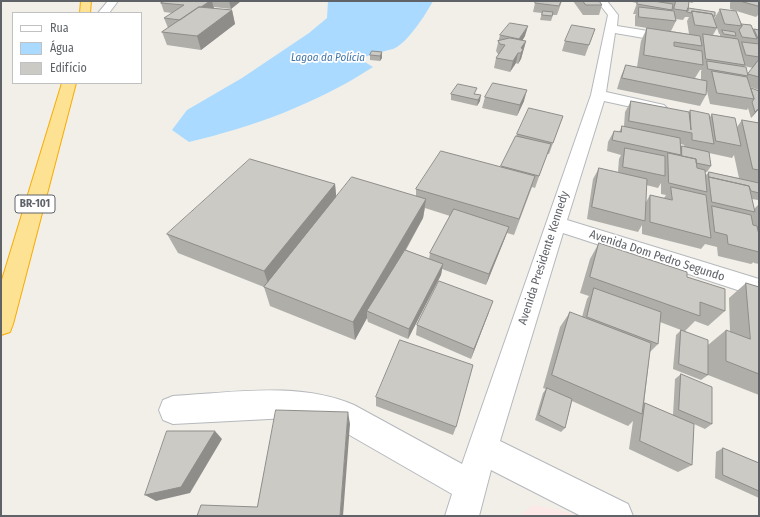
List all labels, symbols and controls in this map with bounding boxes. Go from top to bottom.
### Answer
legend [12,12,142,84]
text: Rua [50,21,69,35]
text: Água [50,41,74,55]
water label: Lagoa da Polícia [291,51,365,65]
text: Edifício [50,61,87,75]
street label: Avenida Presidente Kennedy [516,189,572,327]
road number: BR-101 [15,195,55,213]
street label: Avenida Dom Pedro Segundo [588,227,726,285]

